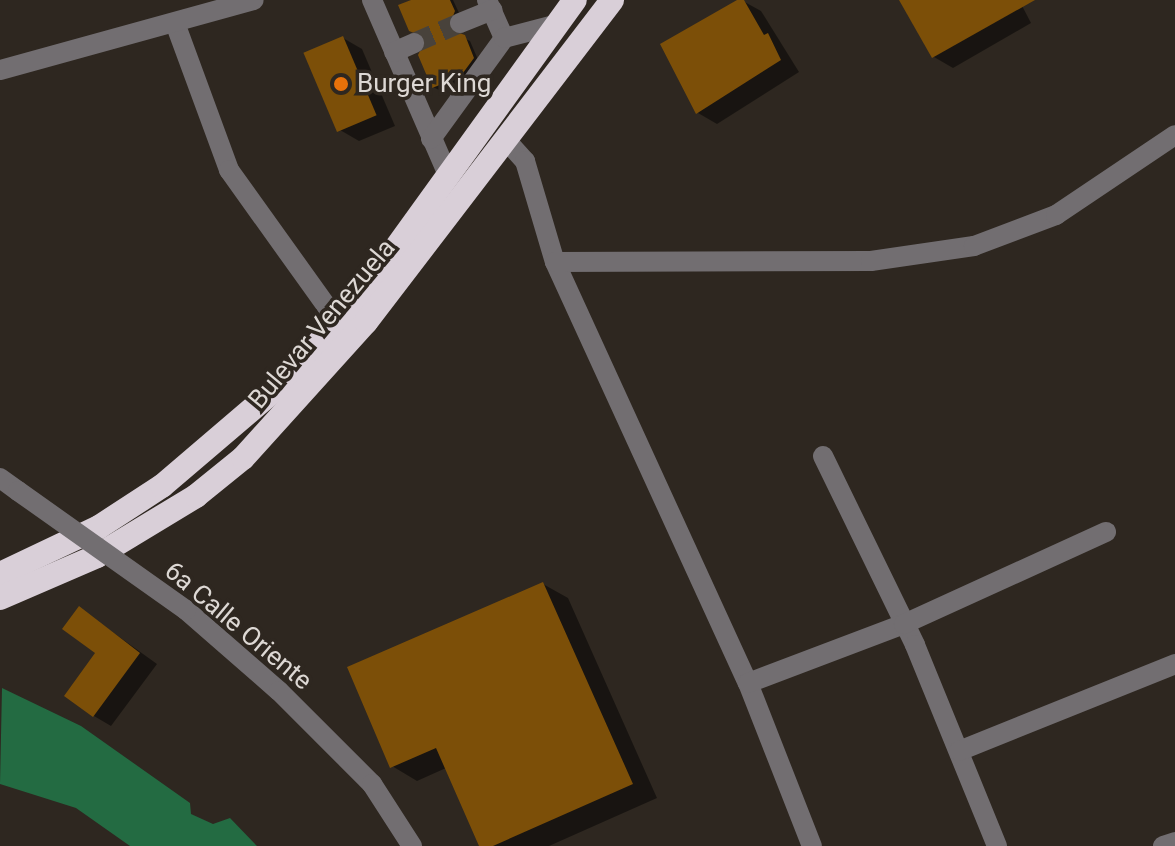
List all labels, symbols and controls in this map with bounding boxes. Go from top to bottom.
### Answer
place label: Burger King [357,68,491,100]
marker: Burger King [332,75,350,93]
street label: Bulevar Venezuela [242,233,402,415]
street label: 6a Calle Oriente [158,555,318,697]

